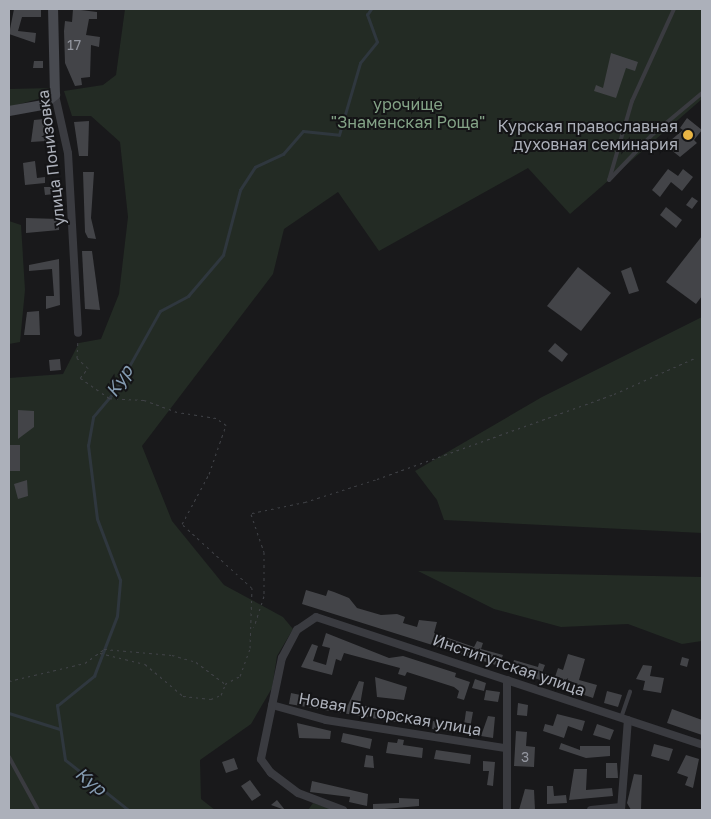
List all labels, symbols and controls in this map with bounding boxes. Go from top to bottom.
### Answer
house number: 17 [67,37,81,53]
street label: улица Понизовка [33,89,69,227]
park label: урочище "Знаменская Роща" [331,94,485,132]
place label: Курская православная духовная семинария [498,116,678,154]
marker: Курская православная духовная семинария [682,129,694,141]
water label: Кур [101,361,137,401]
street label: Институтская улица [430,630,588,700]
street label: Новая Бугорская улица [297,688,483,740]
house number: 3 [521,749,529,765]
water label: Кур [71,762,111,800]

